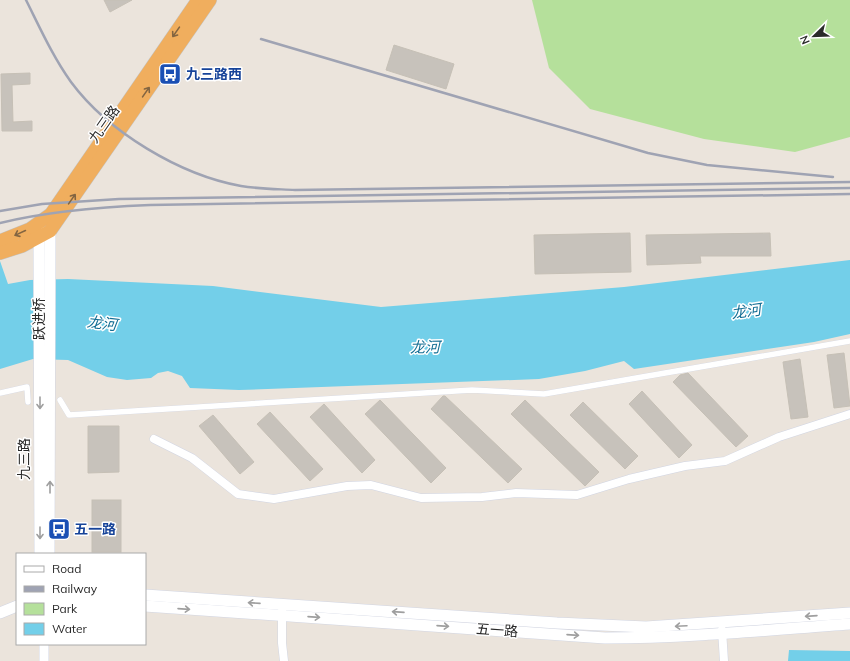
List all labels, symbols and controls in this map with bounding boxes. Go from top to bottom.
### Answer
north arrow [794,16,834,56]
one-way arrow [172,26,180,37]
text: N [797,33,813,46]
bus stop icon: 九三路西 [157,61,183,87]
place label: 九三路西 [186,65,242,83]
one-way arrow [142,87,150,98]
street label: 九三路 [85,102,123,146]
one-way arrow [68,193,76,204]
one-way arrow [14,230,26,237]
street label: 跃进桥 [30,298,48,340]
water label: 龙河 [730,299,765,322]
water label: 龙河 [86,312,121,335]
water label: 龙河 [410,337,443,357]
one-way arrow [36,396,43,409]
street label: 九三路 [15,438,33,480]
one-way arrow [46,481,54,494]
bus stop icon: 五一路 [46,516,72,542]
place label: 五一路 [74,520,116,538]
one-way arrow [36,526,44,539]
legend [16,553,146,645]
text: Road [52,561,81,576]
text: Railway [52,581,98,596]
one-way arrow [248,599,261,606]
text: Park [52,601,78,616]
one-way arrow [177,605,190,612]
one-way arrow [392,609,405,616]
one-way arrow [805,613,818,620]
one-way arrow [307,614,320,621]
street label: 五一路 [475,620,519,640]
text: Water [52,621,88,636]
one-way arrow [675,622,688,629]
one-way arrow [436,623,449,630]
one-way arrow [566,632,579,639]

